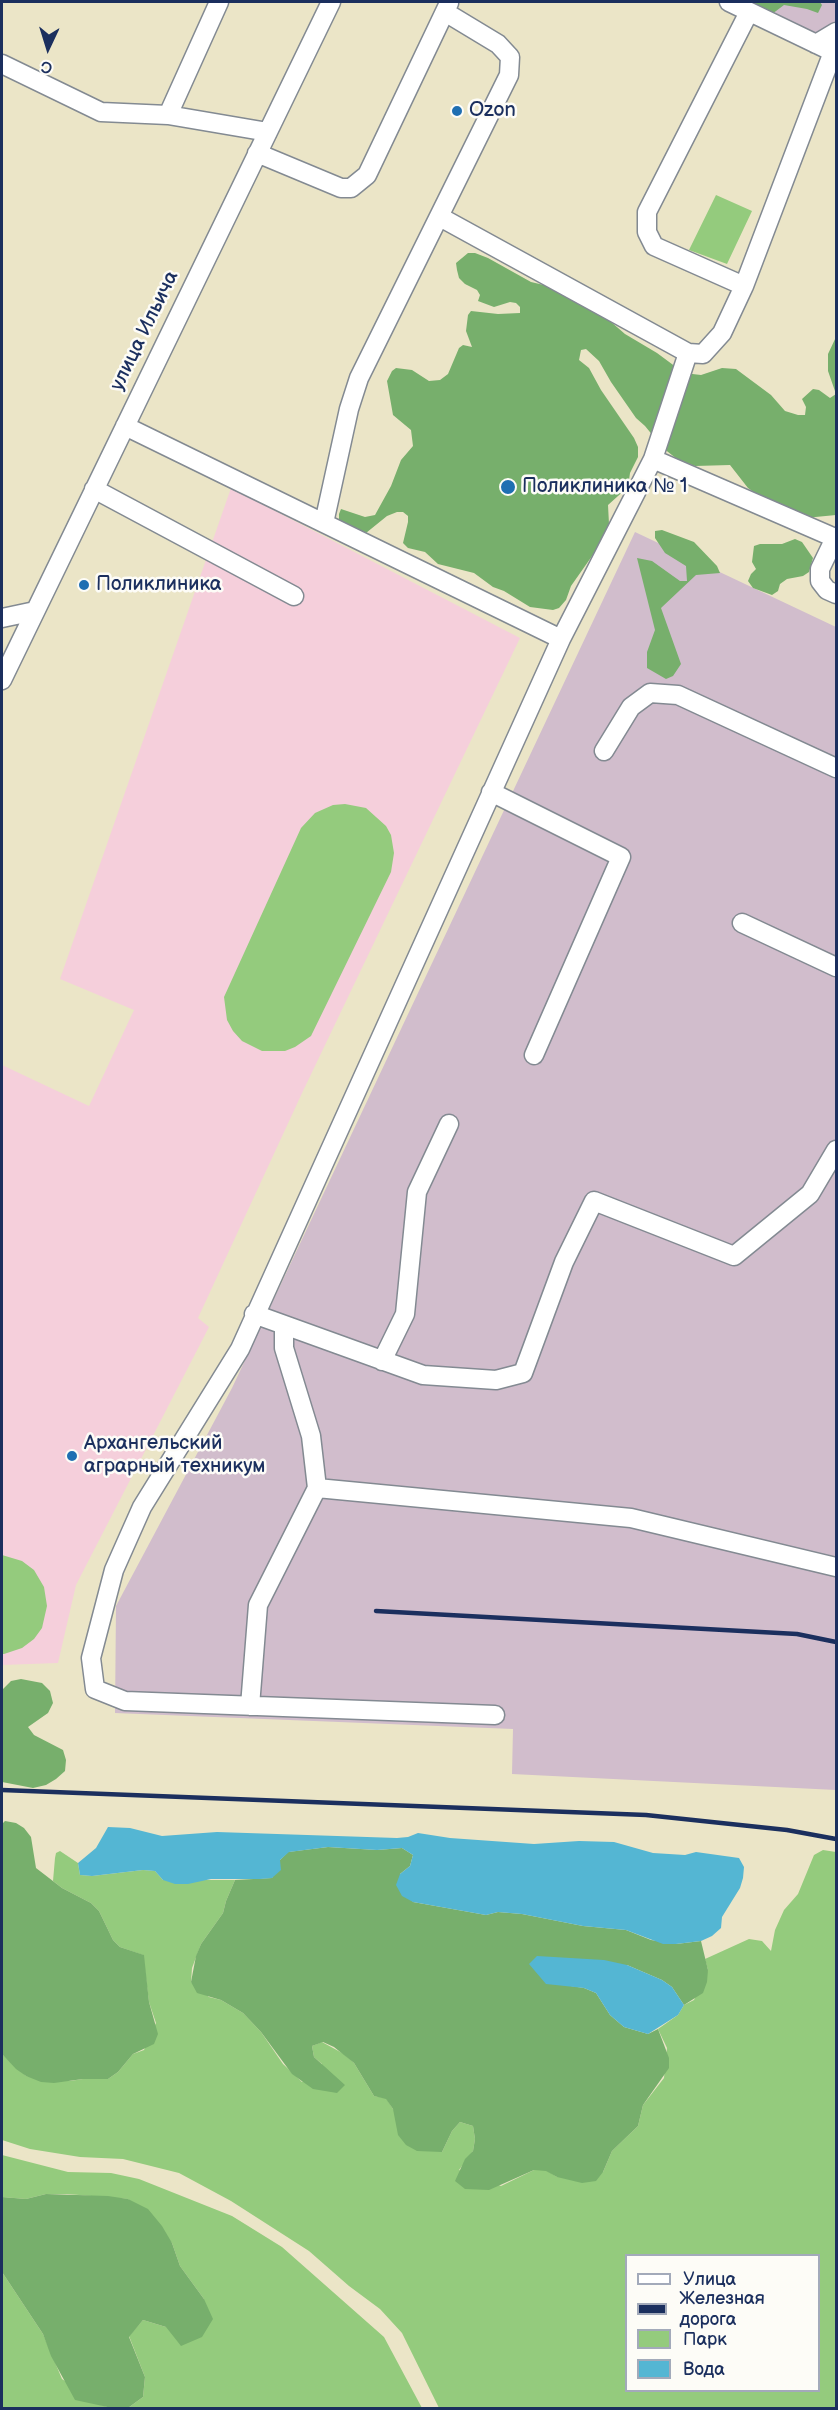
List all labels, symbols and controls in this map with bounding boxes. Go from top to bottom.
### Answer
north arrow [18,18,78,78]
text: С [40,57,53,76]
place label: Ozon [469,99,516,123]
marker: Ozon [450,104,464,118]
street label: улица Ильича [106,267,184,395]
place label: Поликлиника № 1 [522,475,687,499]
marker: Поликлиника № 1 [499,478,517,496]
place label: Поликлиника [96,573,221,597]
marker: Поликлиника [77,578,91,592]
place label: Архангельский аграрный техникум [84,1432,266,1479]
marker: Архангельский аграрный техникум [65,1449,79,1463]
legend [625,2254,820,2392]
text: Улица [683,2269,736,2290]
text: Железная дорога [679,2288,765,2330]
text: Парк [683,2329,727,2350]
text: Вода [683,2359,725,2380]

